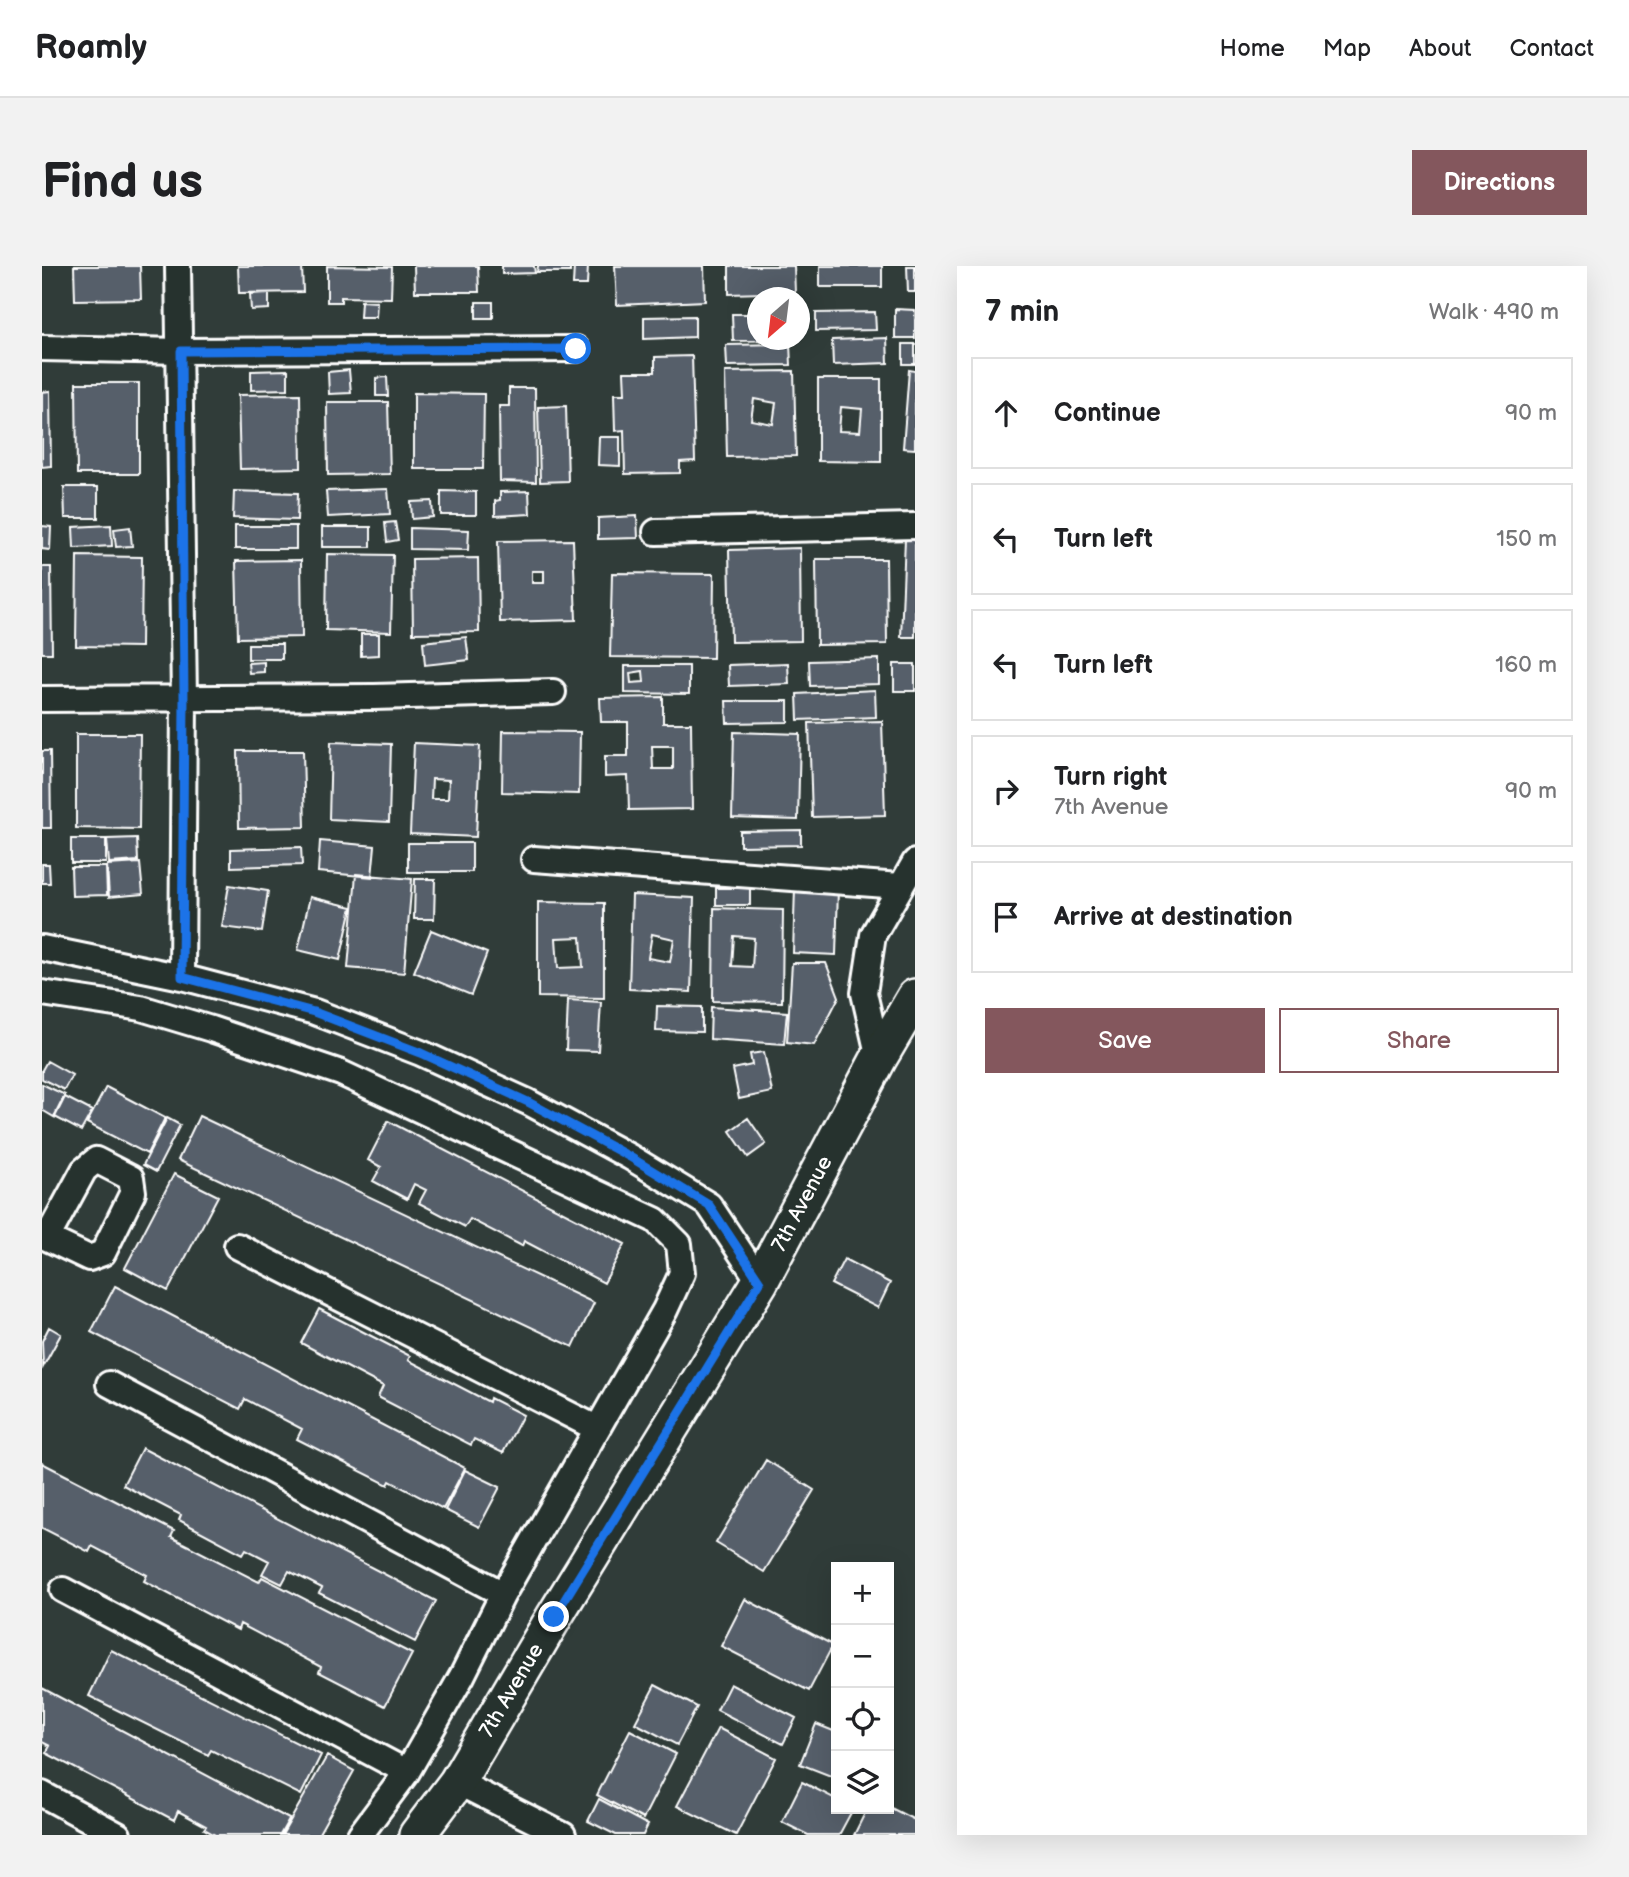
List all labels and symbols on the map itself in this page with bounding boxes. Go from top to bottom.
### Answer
north arrow [747,287,810,350]
route start [560,333,591,364]
street label: 7th Avenue [767,1152,838,1256]
route end [538,1601,569,1632]
street label: 7th Avenue [474,1639,549,1742]

